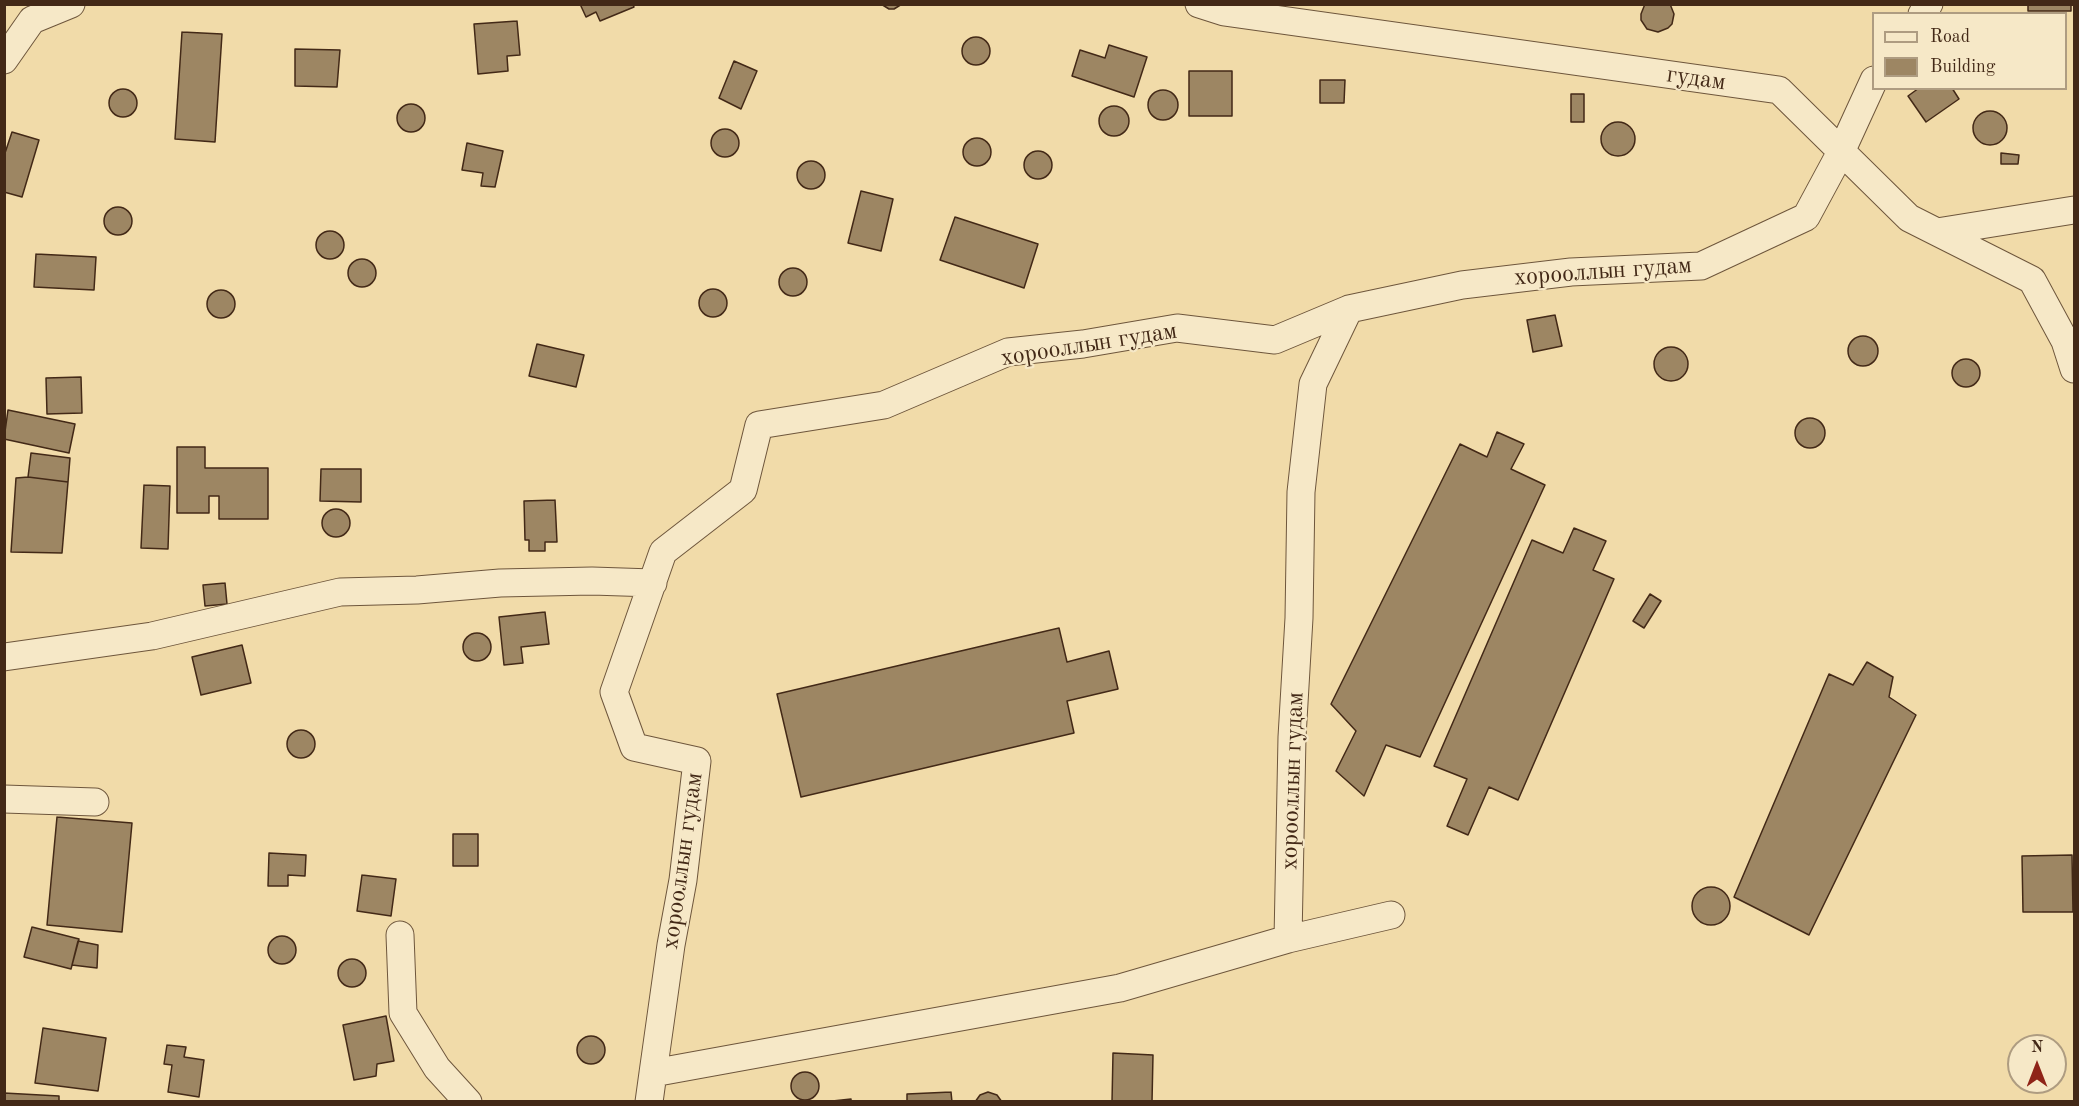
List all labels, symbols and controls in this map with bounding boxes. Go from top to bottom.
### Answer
legend [1872,12,2067,90]
text: Road [1930,28,1970,46]
text: Building [1930,58,1995,76]
street label: гудам [1665,61,1727,97]
street label: хорооллын гудам [1513,251,1693,293]
street label: хорооллын гудам [999,317,1179,373]
street label: хорооллын гудам [1275,691,1311,871]
street label: хорооллын гудам [656,771,710,951]
north arrow [2007,1034,2067,1094]
text: N [2031,1040,2043,1056]

